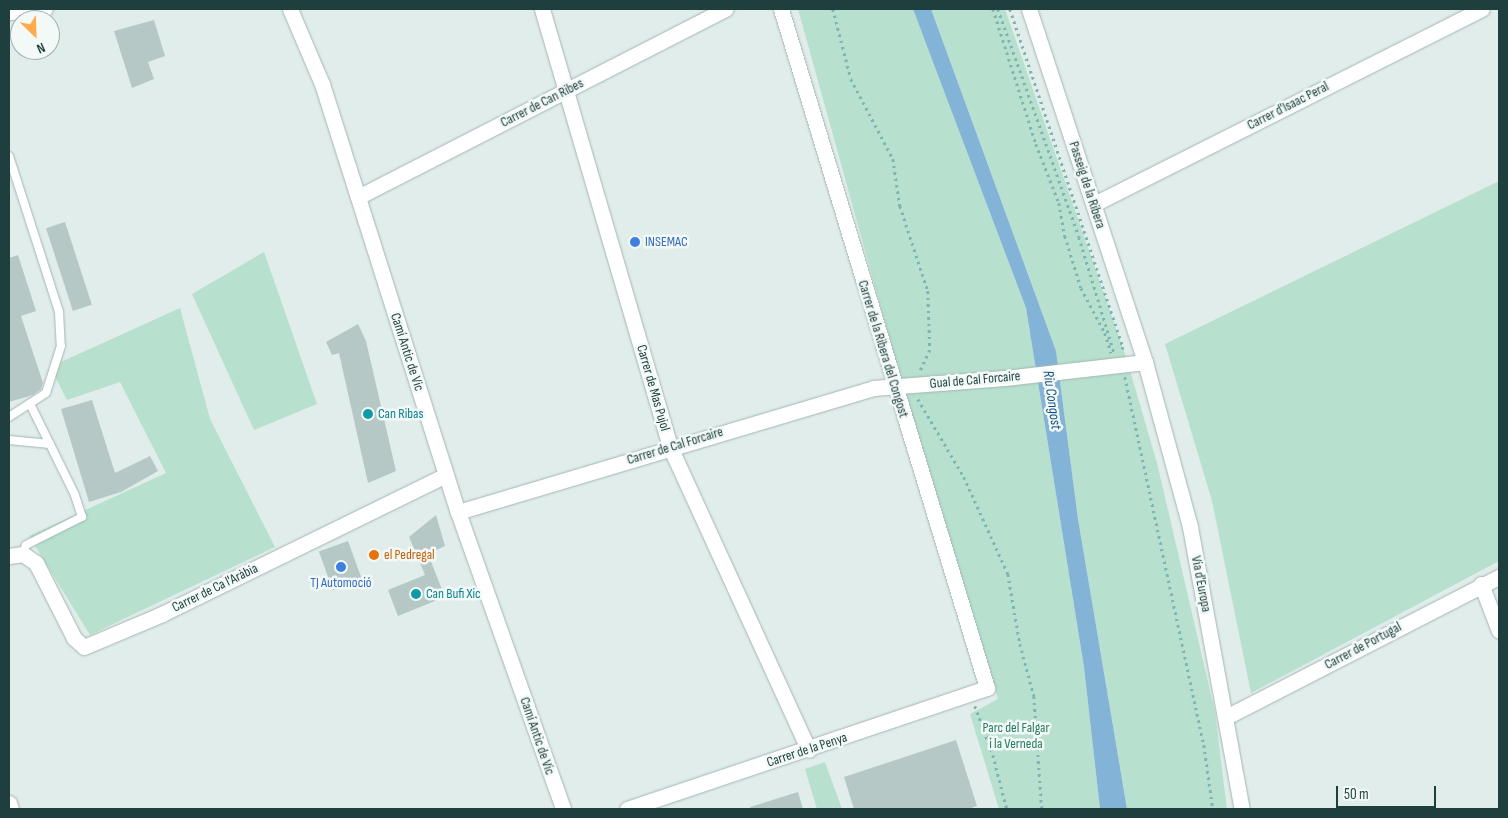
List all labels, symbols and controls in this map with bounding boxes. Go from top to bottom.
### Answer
north arrow [10,10,60,60]
text: N [34,39,48,58]
street label: Carrer de Can Ribes [498,75,586,131]
street label: Carrer d'Isaac Peral [1244,78,1332,134]
street label: Passeig de la Ribera [1065,139,1109,231]
place label: INSEMAC [645,234,688,250]
marker: INSEMAC [629,236,641,248]
street label: Carrer de la Ribera del Congost [854,278,912,420]
street label: Camí Antic de Vic [386,311,428,393]
street label: Carrer de Mas Pujol [633,343,673,433]
street label: Gual de Cal Forcaire [929,368,1021,392]
water label: Riu Congost [1039,369,1065,431]
place label: Can Ribas [378,406,423,422]
marker: Can Ribas [362,408,374,420]
street label: Carrer de Cal Forcaire [625,423,725,469]
place label: el Pedregal [384,547,435,563]
marker: el Pedregal [368,549,380,561]
street label: Via d'Europa [1187,554,1215,614]
street label: Carrer de Ca l'Aràbia [169,560,261,616]
marker: TJ Automoció [335,561,347,573]
place label: TJ Automoció [310,575,372,591]
place label: Can Bufi Xic [426,586,481,602]
marker: Can Bufi Xic [410,588,422,600]
street label: Carrer de Portugal [1322,619,1404,673]
street label: Camí Antic de Vic [516,695,558,777]
park label: Parc del Falgar i la Verneda [983,720,1049,752]
street label: Carrer de la Penya [765,729,849,771]
scale bar [1338,776,1438,808]
text: 50 m [1344,785,1369,804]

